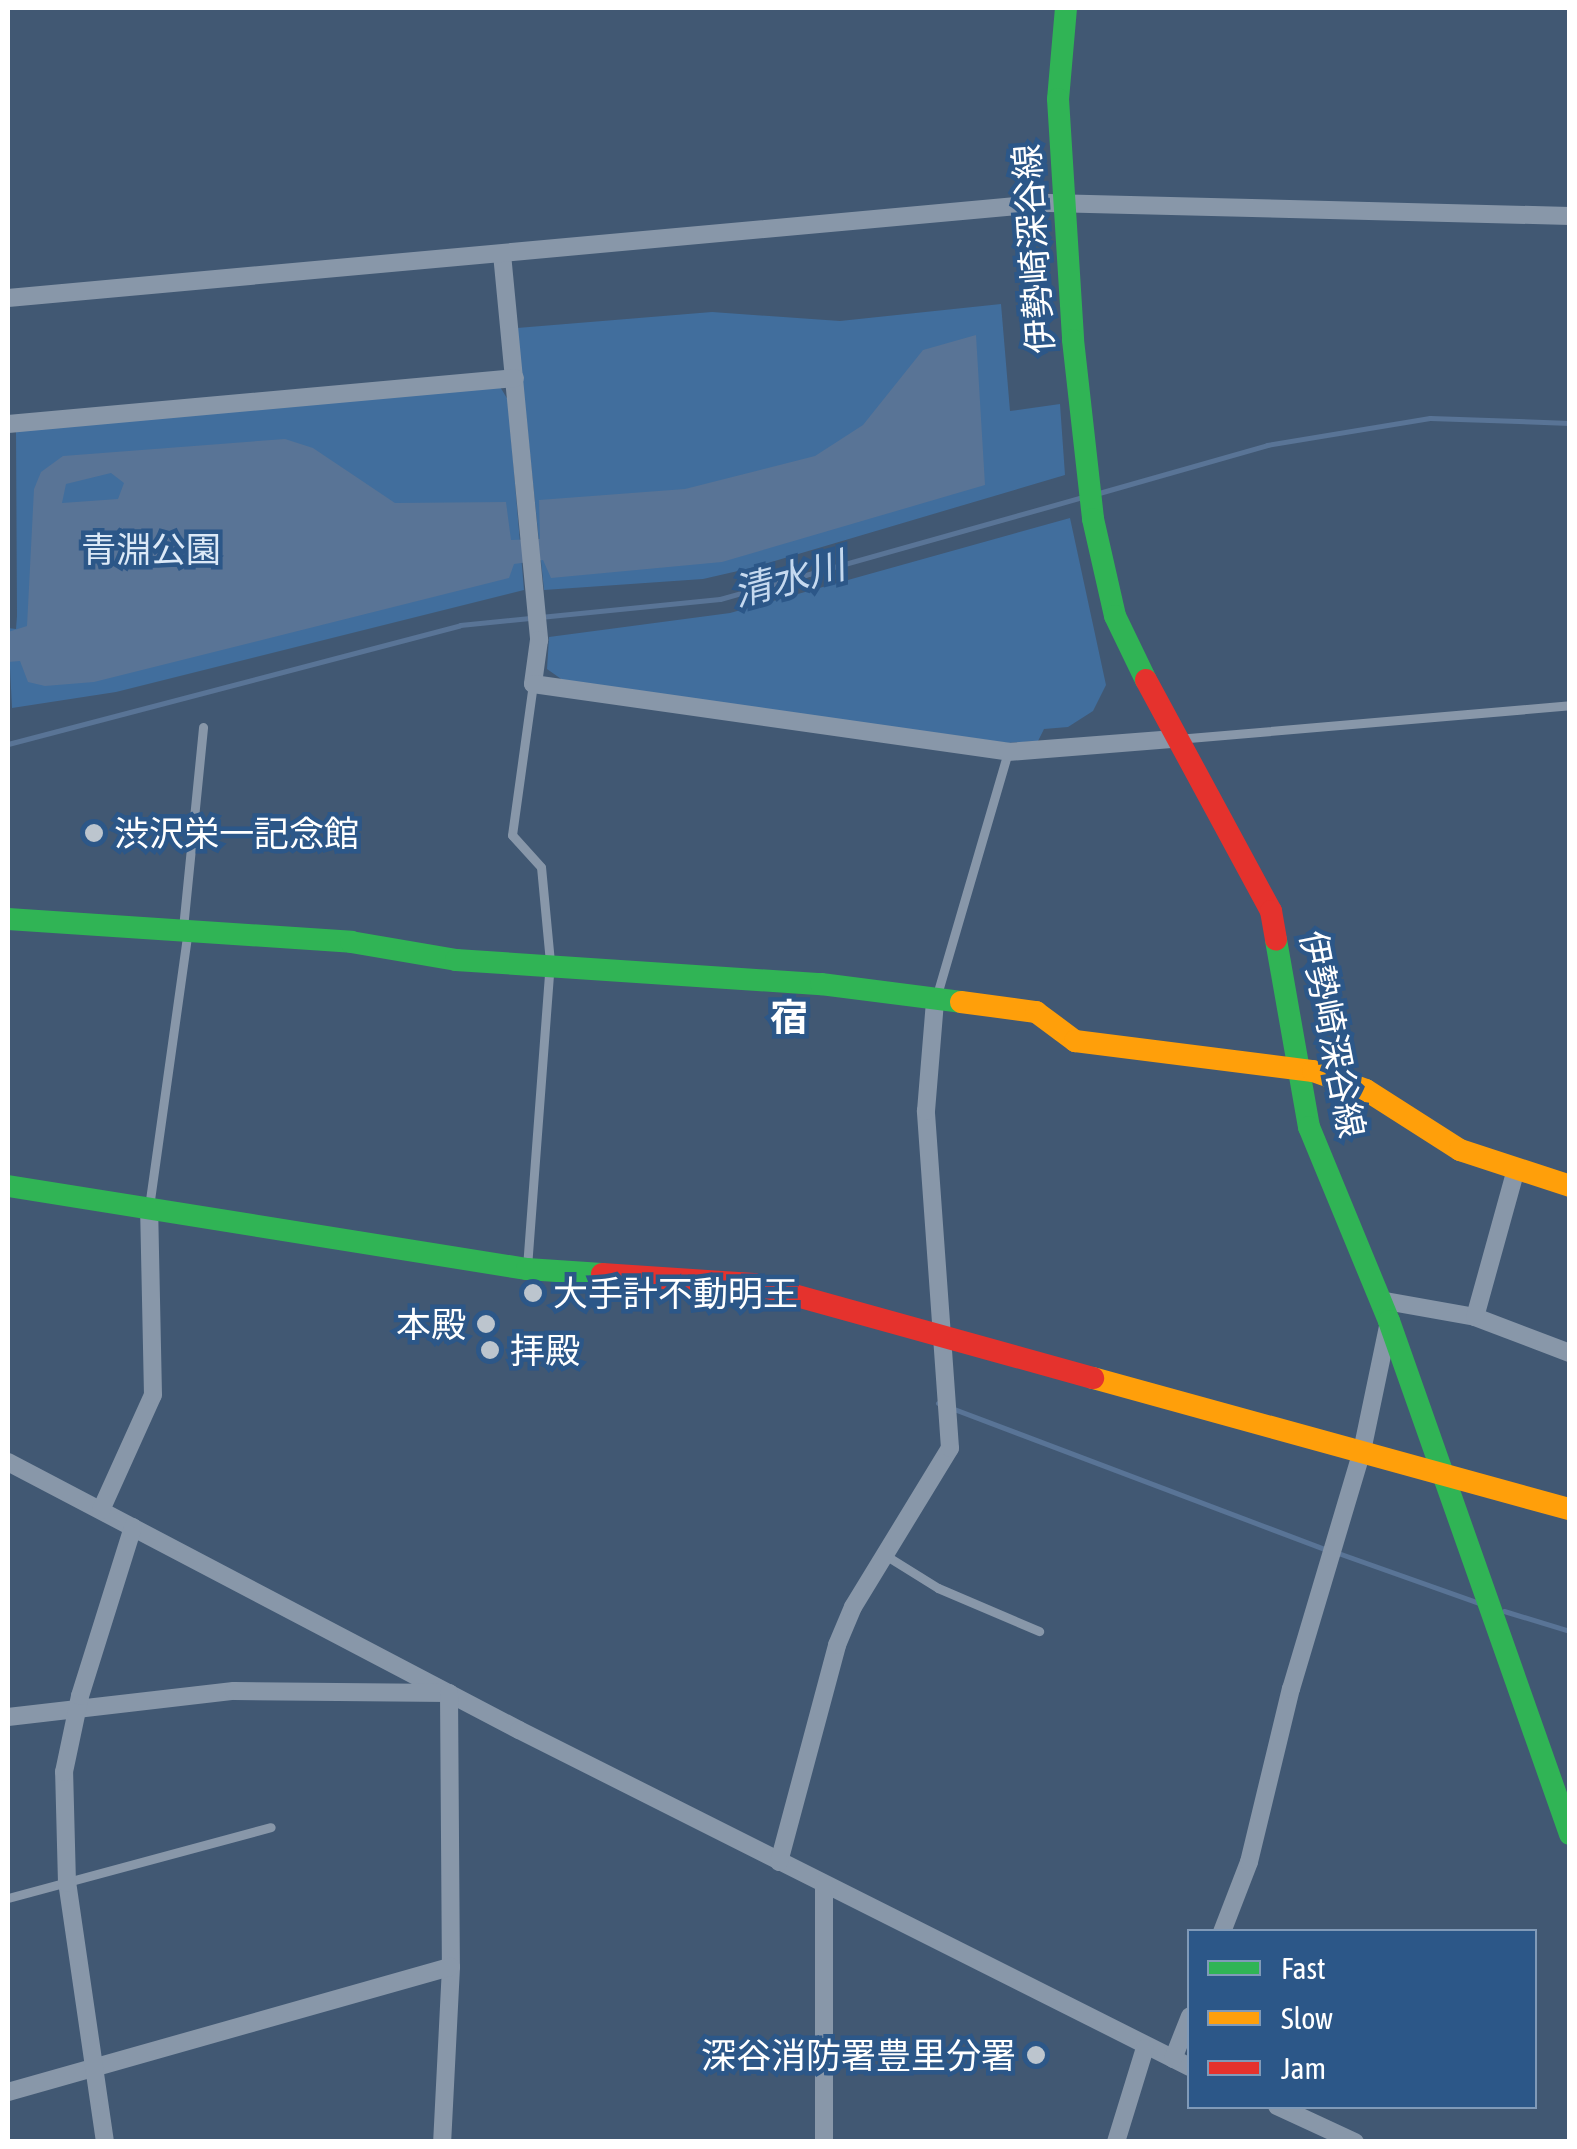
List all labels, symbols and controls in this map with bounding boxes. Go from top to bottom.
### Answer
street label: 伊勢崎深谷線 [1005,143,1061,355]
park label: 青淵公園 [81,528,221,570]
water label: 清水川 [728,542,850,616]
place label: 渋沢栄一記念館 [114,812,359,854]
marker: 渋沢栄一記念館 [83,822,105,844]
street label: 伊勢崎深谷線 [1292,927,1374,1141]
district label: 宿 [770,995,808,1041]
place label: 大手計不動明王 [553,1272,798,1314]
marker: 大手計不動明王 [522,1282,544,1304]
place label: 本殿 [396,1303,466,1345]
marker: 本殿 [475,1313,497,1335]
place label: 拝殿 [510,1329,580,1371]
marker: 拝殿 [479,1339,501,1361]
legend [1187,1929,1537,2109]
text: Fast [1281,1951,1326,1985]
text: Slow [1281,2001,1333,2035]
place label: 深谷消防署豊里分署 [701,2034,1016,2076]
marker: 深谷消防署豊里分署 [1025,2044,1047,2066]
text: Jam [1281,2051,1326,2085]

